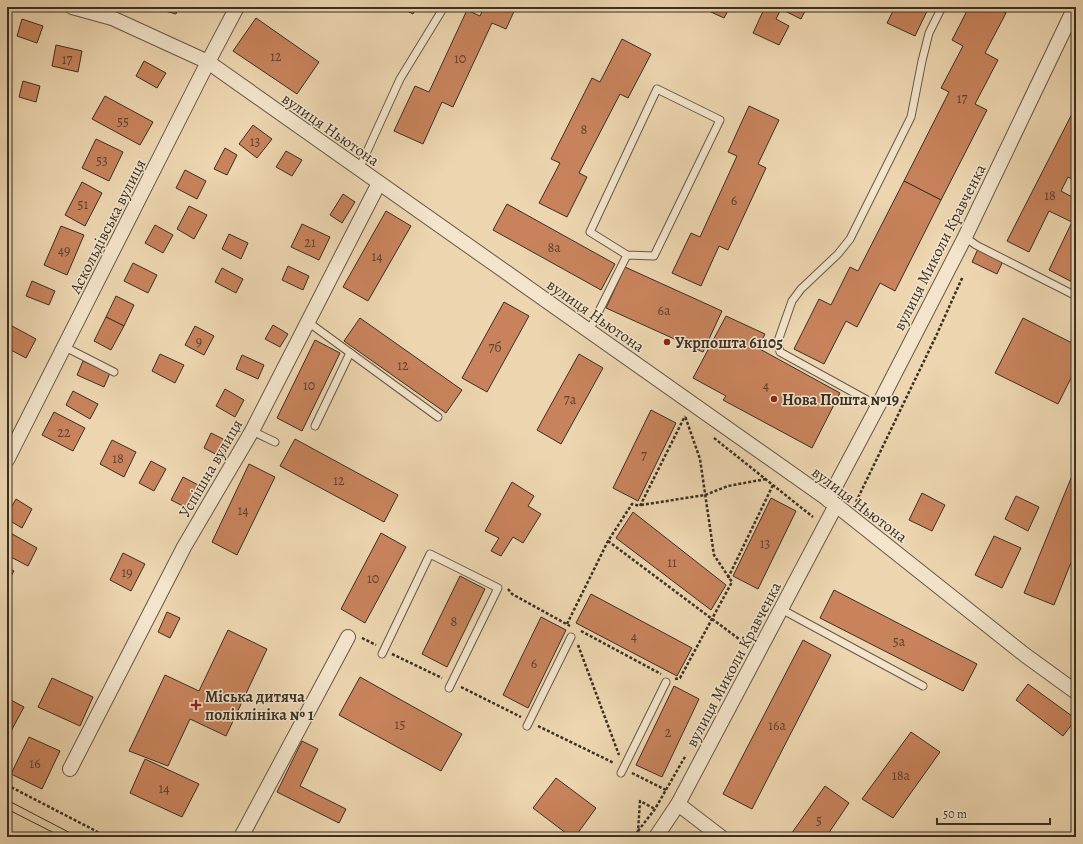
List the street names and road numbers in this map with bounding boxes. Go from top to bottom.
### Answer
street label: вулиця Ньютона [277,88,384,172]
street label: Аскольдівська вулиця [64,155,151,298]
street label: вулиця Миколи Кравченка [888,160,992,335]
street label: вулиця Ньютона [542,274,649,358]
street label: Успішна вулиця [174,415,248,522]
street label: вулиця Ньютона [807,462,912,548]
street label: вулиця Миколи Кравченка [681,577,787,751]

